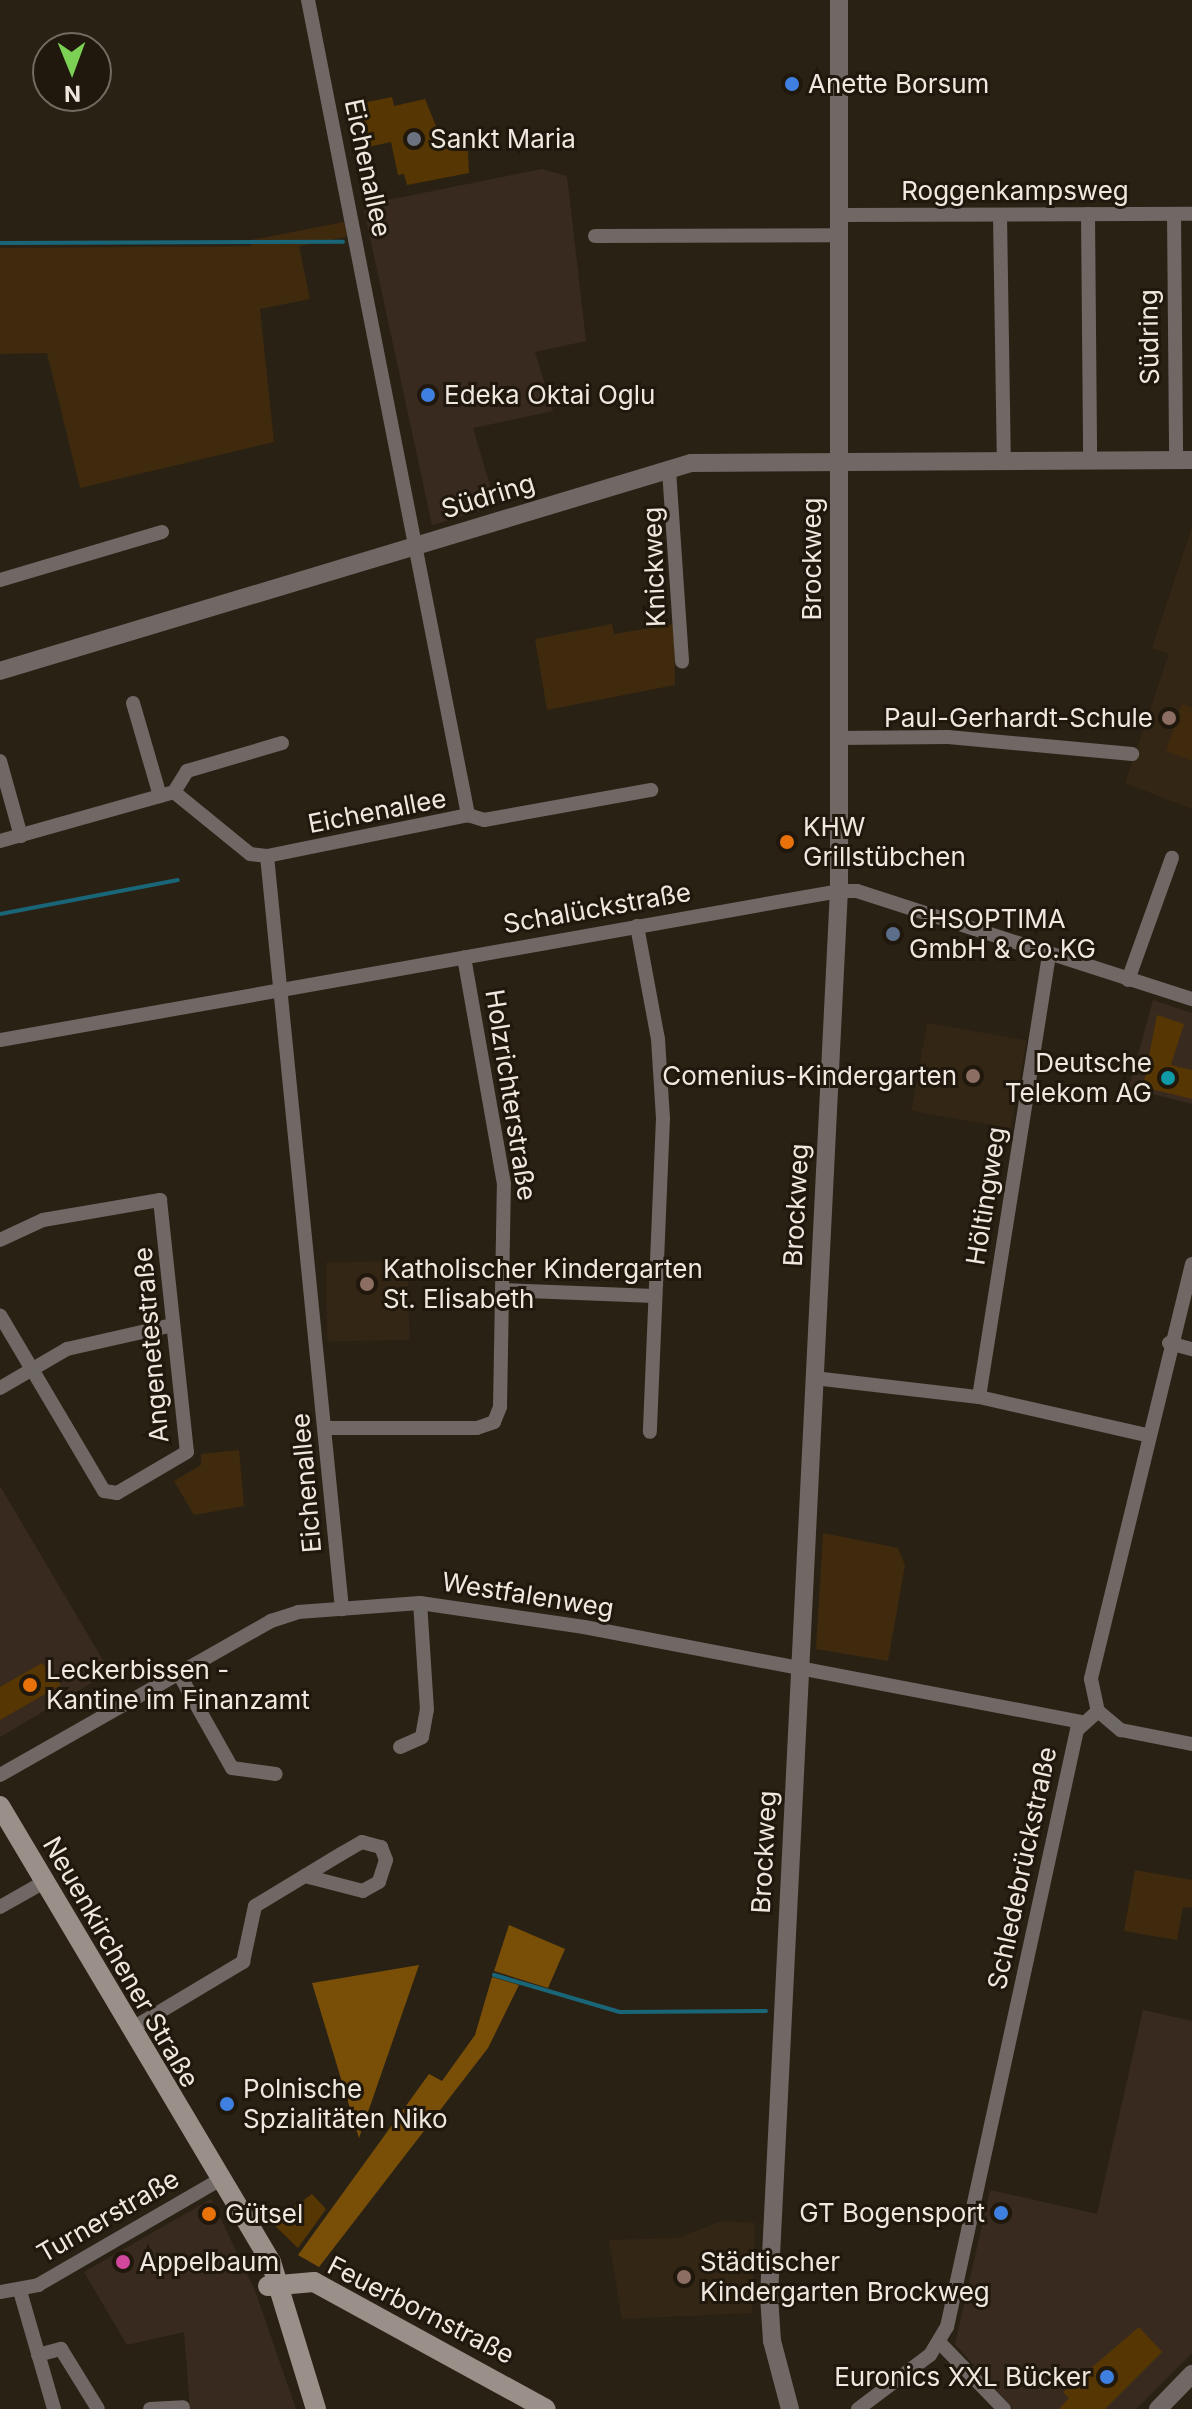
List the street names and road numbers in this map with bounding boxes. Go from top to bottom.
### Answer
street label: Eichenallee [338,96,398,240]
street label: Roggenkampsweg [901,175,1129,207]
street label: Südring [1133,289,1165,385]
street label: Südring [438,467,538,525]
street label: Brockweg [796,498,828,620]
street label: Knickweg [636,506,672,628]
street label: Eichenallee [305,782,449,840]
street label: Schalückstraße [501,876,693,940]
street label: Holzrichterstraße [479,987,543,1203]
street label: Höltingweg [960,1125,1012,1267]
street label: Brockweg [777,1143,815,1267]
street label: Angenetestraße [127,1246,175,1444]
street label: Eichenallee [284,1412,328,1554]
street label: Westfalenweg [440,1566,616,1624]
street label: Schledebrückstraße [981,1744,1063,1992]
street label: Brockweg [745,1790,783,1914]
street label: Neuenkirchener Straße [36,1831,206,2093]
street label: Turnerstraße [32,2163,184,2269]
street label: Feuerbornstraße [323,2250,519,2370]

